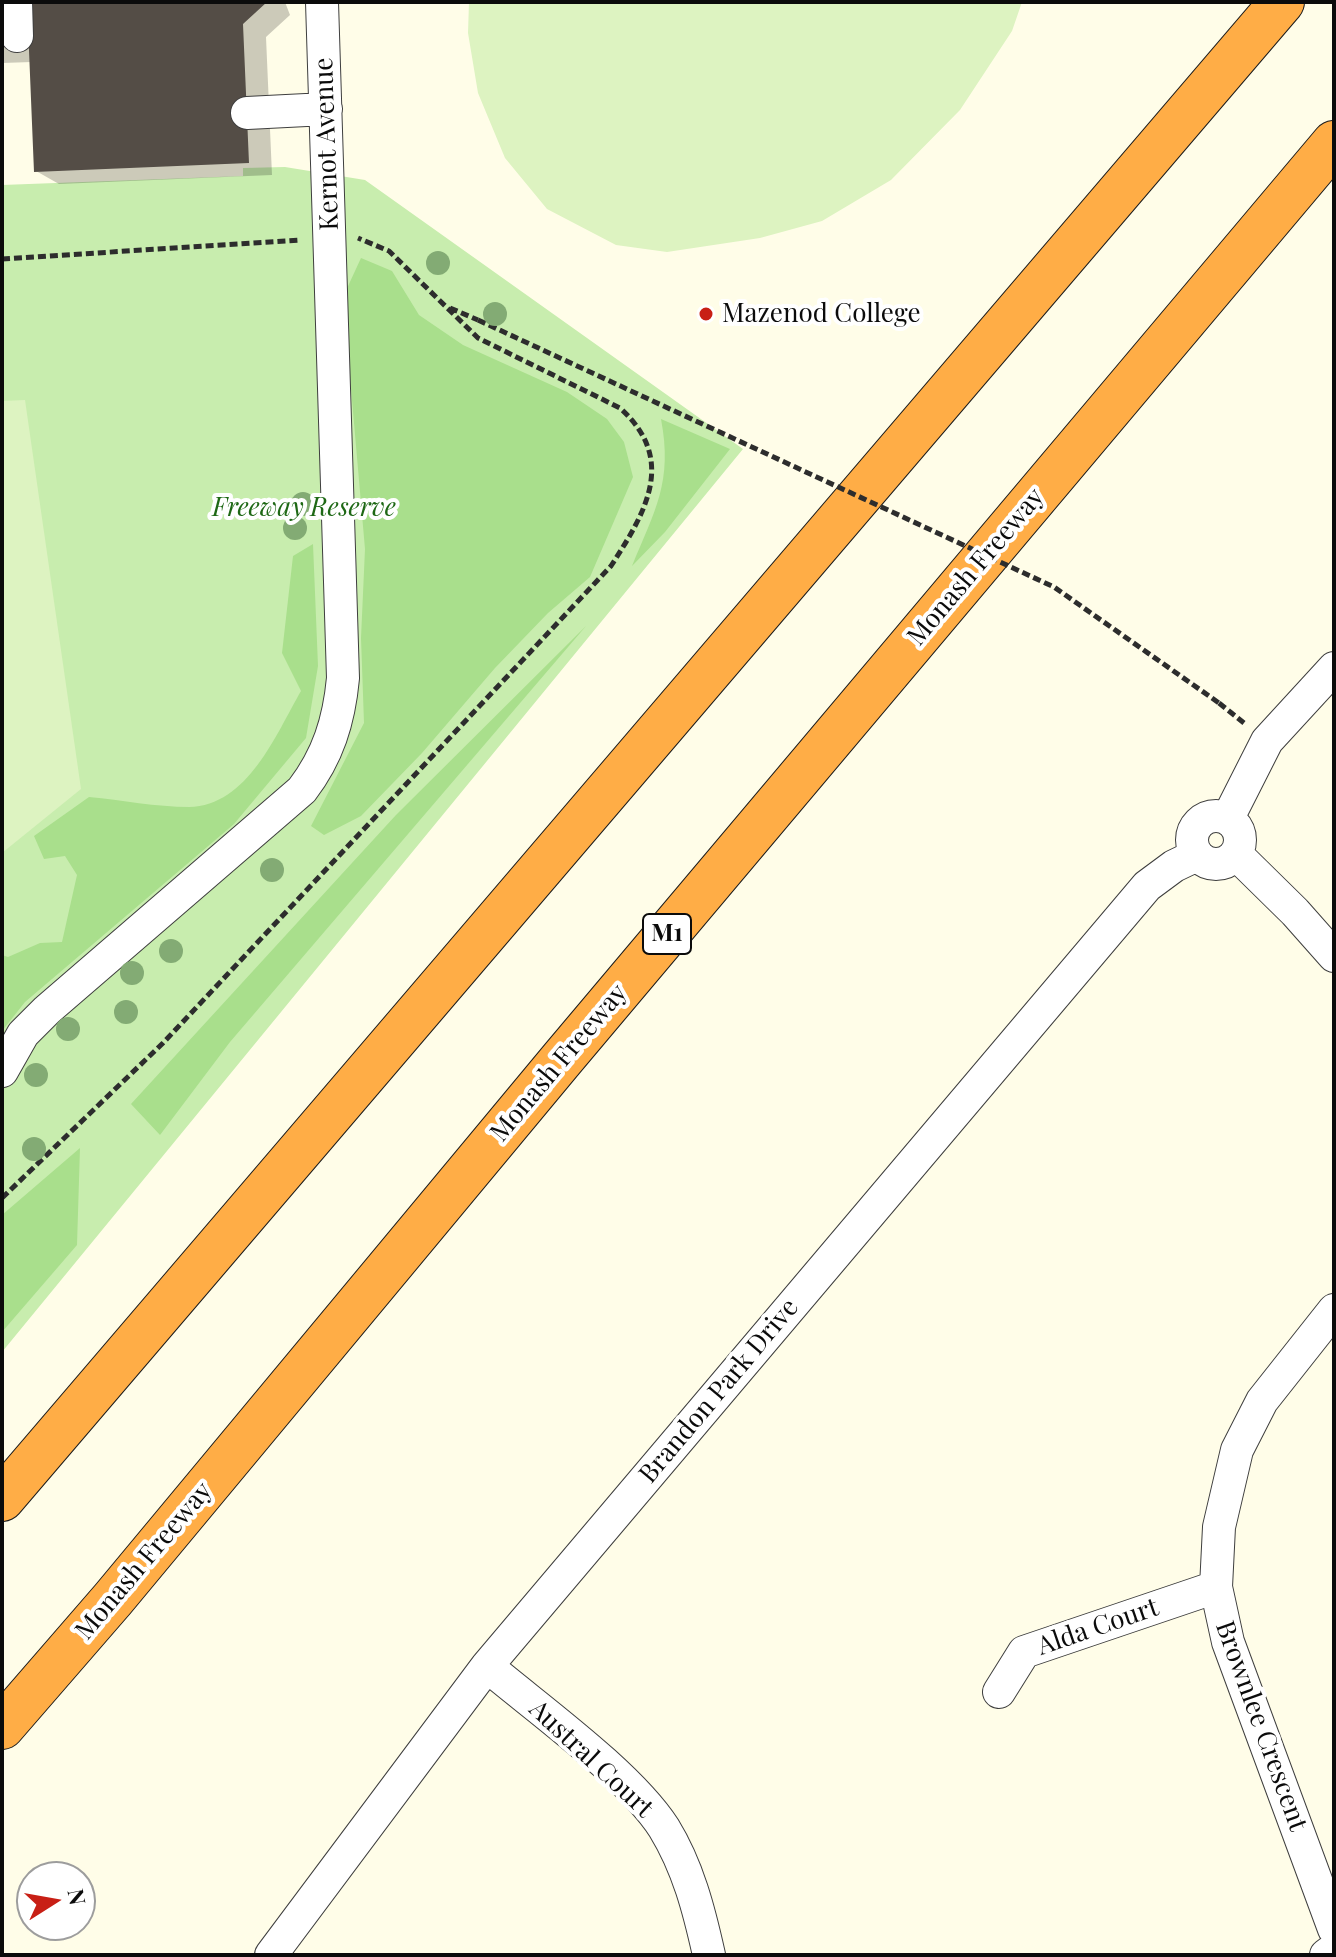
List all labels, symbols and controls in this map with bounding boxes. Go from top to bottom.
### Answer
street label: Kernot Avenue [308,57,346,231]
place label: Mazenod College [722,298,921,330]
marker: Mazenod College [697,305,715,323]
street label: Monash Freeway [901,482,1051,652]
park label: Freeway Reserve [212,492,396,524]
road number: M1 [643,914,691,954]
street label: Monash Freeway [484,978,634,1148]
street label: Brandon Park Drive [633,1293,805,1489]
street label: Monash Freeway [69,1476,219,1646]
street label: Alda Court [1033,1592,1163,1662]
street label: Brownlee Crescent [1209,1617,1313,1835]
street label: Austral Court [523,1694,659,1824]
north arrow [16,1861,96,1941]
text: N [61,1886,94,1907]

